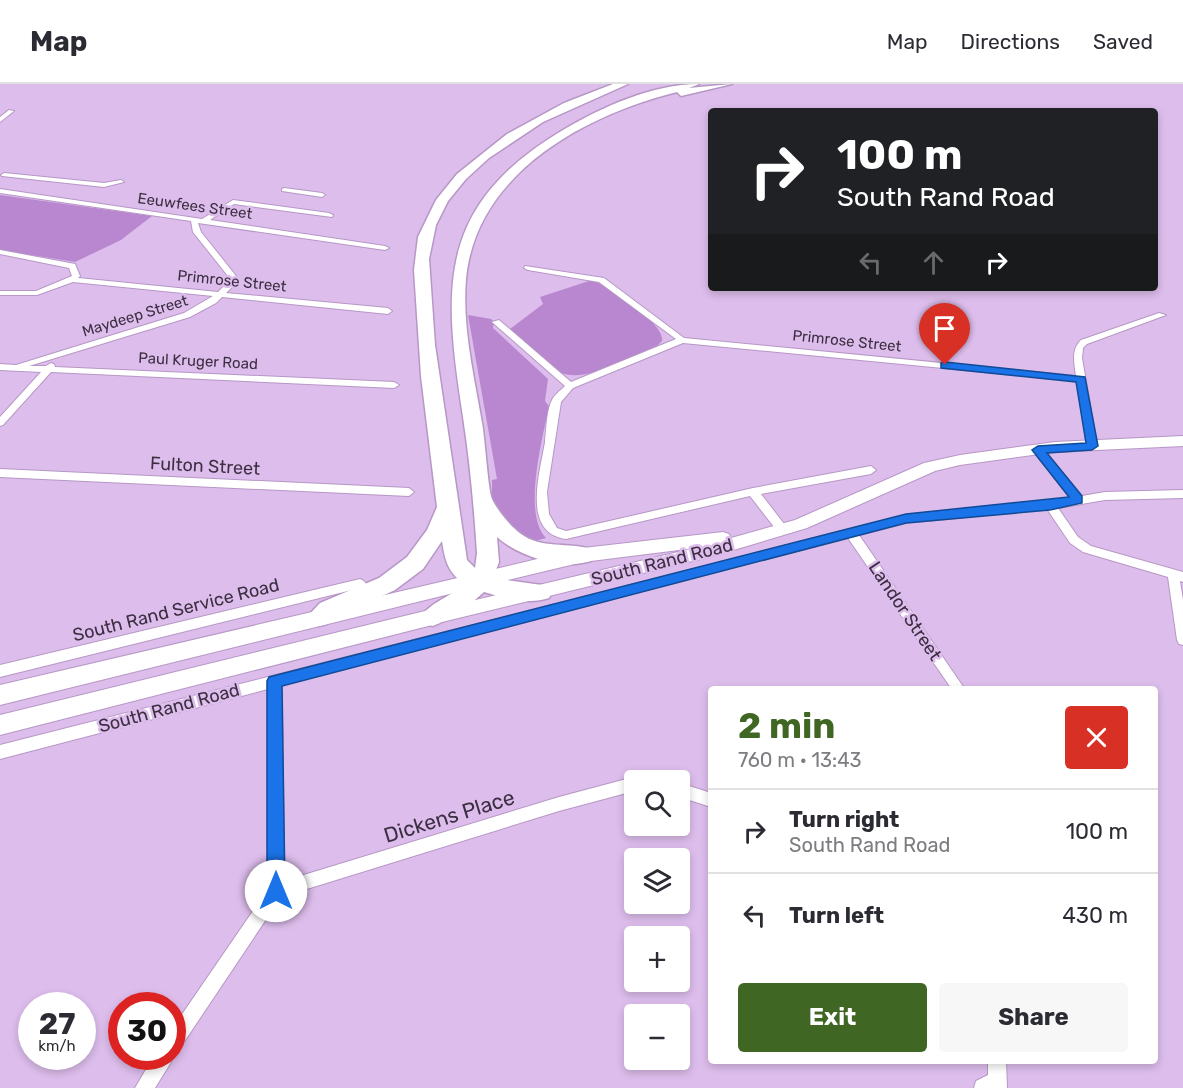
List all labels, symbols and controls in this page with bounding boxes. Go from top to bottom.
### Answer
text: Map [30,25,87,58]
text: Map [887,29,928,54]
text: Directions [961,29,1060,54]
text: Saved [1093,29,1153,54]
text: 100 m [837,130,962,180]
icon: right [738,132,816,210]
text: South Rand Road [837,181,1055,213]
street label: Eeuwfees Street [137,189,254,223]
icon: left [854,246,887,279]
icon: ahead [917,246,950,279]
icon: right [980,246,1013,279]
street label: Primrose Street [177,266,288,296]
street label: Maydeep Street [80,291,190,341]
pin [919,303,970,365]
icon: arrive [928,312,961,345]
street label: Primrose Street [792,326,903,356]
street label: Paul Kruger Road [138,349,258,373]
street label: Fulton Street [149,452,261,480]
street label: South Rand Road [589,534,735,590]
street label: Landor Street [864,557,946,665]
street label: South Rand Service Road [70,574,282,646]
street label: South Rand Road [96,679,242,737]
text: 2 min [738,704,836,747]
button: close [1065,706,1128,769]
text: 760 m · 13:43 [738,748,862,772]
map controls [624,770,690,1070]
button: search [624,770,690,836]
street label: Dickens Place [381,784,517,848]
text: Turn right [789,806,899,833]
icon: right [738,815,771,848]
text: 100 m [1066,818,1128,845]
text: South Rand Road [789,833,950,857]
button: layers [624,848,690,914]
position arrow [244,859,308,923]
icon: left [738,899,771,932]
text: Turn left [789,902,884,929]
text: 430 m [1062,902,1128,929]
button: + [624,926,690,992]
button: Exit [738,983,927,1052]
button: Share [939,983,1128,1052]
speed limit sign: 30 [108,992,186,1070]
button: − [624,1004,690,1070]
text: 27 [39,1006,75,1042]
text: km/h [38,1037,76,1055]

